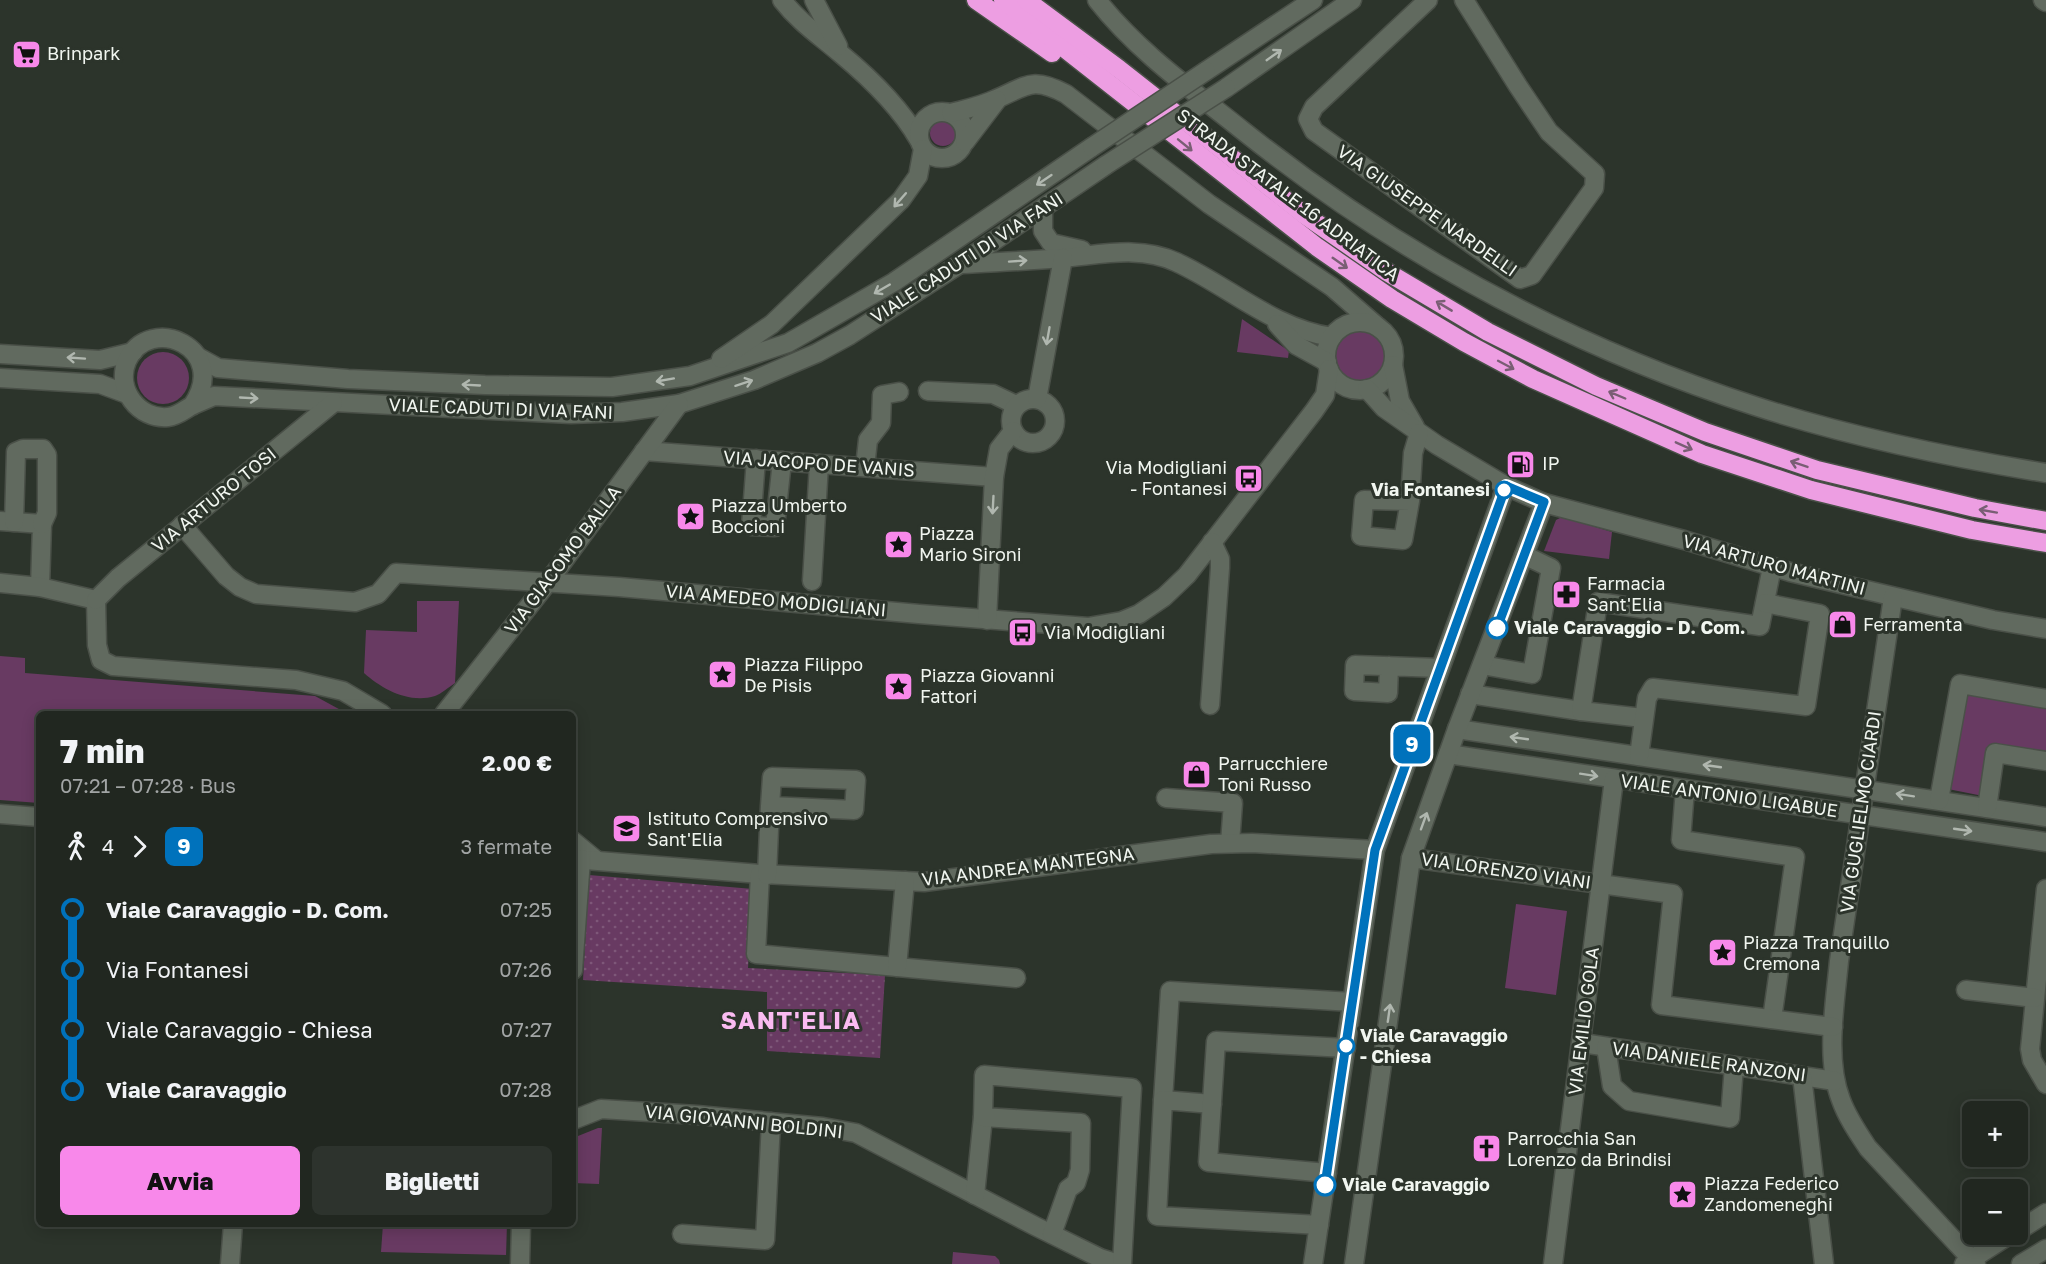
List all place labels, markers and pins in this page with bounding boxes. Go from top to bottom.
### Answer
supermarket icon: Brinpark [10,38,42,70]
place label: Brinpark [47,42,120,64]
fuel station icon: IP [1505,448,1537,480]
place label: IP [1542,452,1559,474]
place label: Via Modigliani - Fontanesi [1106,456,1227,499]
bus stop icon: Via Modigliani - Fontanesi [1232,462,1264,494]
place label: Via Fontanesi [1371,478,1490,500]
marker: Via Fontanesi [1495,481,1513,499]
place label: Piazza Umberto Boccioni [711,494,847,537]
place icon: Piazza Umberto Boccioni [674,500,706,532]
place label: Piazza Mario Sironi [919,522,1022,565]
place icon: Piazza Mario Sironi [882,528,914,560]
place label: Farmacia Sant'Elia [1587,572,1665,615]
pharmacy icon: Farmacia Sant'Elia [1550,578,1582,610]
shop icon: Ferramenta [1826,609,1858,641]
place label: Ferramenta [1863,613,1963,635]
place label: Viale Caravaggio - D. Com. [1514,616,1746,638]
bus stop icon: Via Modigliani [1007,617,1039,649]
marker: Viale Caravaggio - D. Com. [1486,617,1508,639]
place label: Via Modigliani [1044,621,1165,643]
place label: Piazza Filippo De Pisis [744,653,863,696]
place icon: Piazza Filippo De Pisis [707,659,739,691]
place label: Piazza Giovanni Fattori [920,664,1055,707]
place icon: Piazza Giovanni Fattori [883,670,915,702]
place label: Parrucchiere Toni Russo [1218,752,1328,795]
shop icon: Parrucchiere Toni Russo [1181,758,1213,790]
place label: Istituto Comprensivo Sant'Elia [647,807,828,850]
school or university icon: Istituto Comprensivo Sant'Elia [610,813,642,845]
place label: Piazza Tranquillo Cremona [1743,931,1890,974]
place icon: Piazza Tranquillo Cremona [1706,937,1738,969]
place label: Viale Caravaggio - Chiesa [1360,1024,1508,1067]
marker: Viale Caravaggio - Chiesa [1337,1037,1355,1055]
place label: Parrocchia San Lorenzo da Brindisi [1507,1127,1672,1170]
church icon: Parrocchia San Lorenzo da Brindisi [1470,1133,1502,1165]
place label: Piazza Federico Zandomeneghi [1704,1172,1839,1215]
place label: Viale Caravaggio [1342,1173,1490,1195]
marker: Viale Caravaggio [1314,1174,1336,1196]
place icon: Piazza Federico Zandomeneghi [1667,1178,1699,1210]

